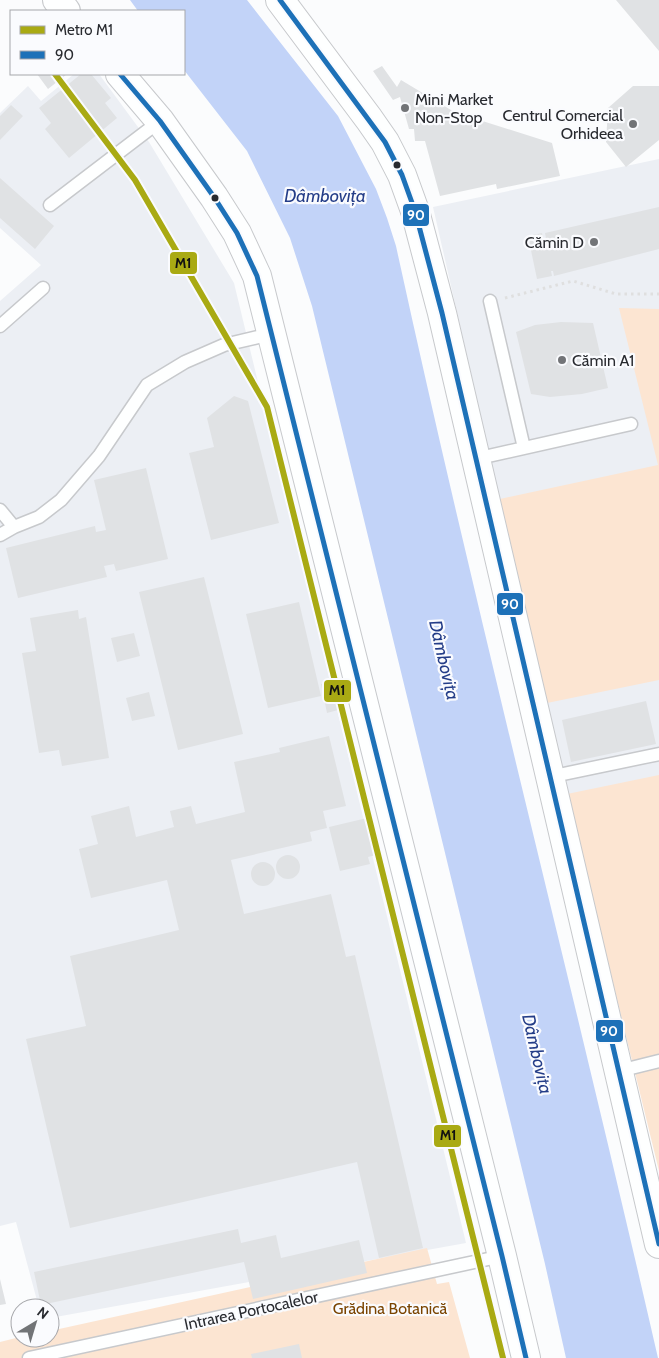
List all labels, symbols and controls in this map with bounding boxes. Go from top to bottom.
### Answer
legend [10,10,185,75]
text: Metro M1 [55,21,113,39]
text: 90 [55,46,74,64]
place label: Mini Market Non-Stop [415,90,494,127]
marker: Mini Market Non-Stop [399,102,411,114]
place label: Centrul Comercial Orhideea [503,106,623,143]
marker: Centrul Comercial Orhideea [627,118,639,130]
unlabelled marker [392,160,402,170]
water label: Dâmbovița [284,185,366,207]
unlabelled marker [210,193,220,203]
line badge: 90 [402,203,430,227]
text: 90 [407,206,425,224]
place label: Cămin D [525,233,584,252]
marker: Cămin D [588,236,600,248]
line badge: M1 [169,251,198,275]
text: M1 [175,254,191,272]
place label: Cămin A1 [572,351,634,370]
marker: Cămin A1 [556,354,568,366]
line badge: 90 [496,592,524,616]
text: 90 [501,595,519,613]
water label: Dâmbovița [424,618,464,702]
line badge: M1 [323,679,352,703]
text: M1 [329,681,345,699]
water label: Dâmbovița [517,1012,557,1096]
line badge: 90 [595,1019,624,1043]
text: 90 [600,1022,618,1040]
line badge: M1 [433,1124,462,1148]
text: M1 [440,1126,456,1144]
street label: Intrarea Portocalelor [182,1287,321,1334]
north arrow [10,1298,60,1348]
park label: Grădina Botanică [333,1299,447,1318]
text: N [34,1303,52,1323]

